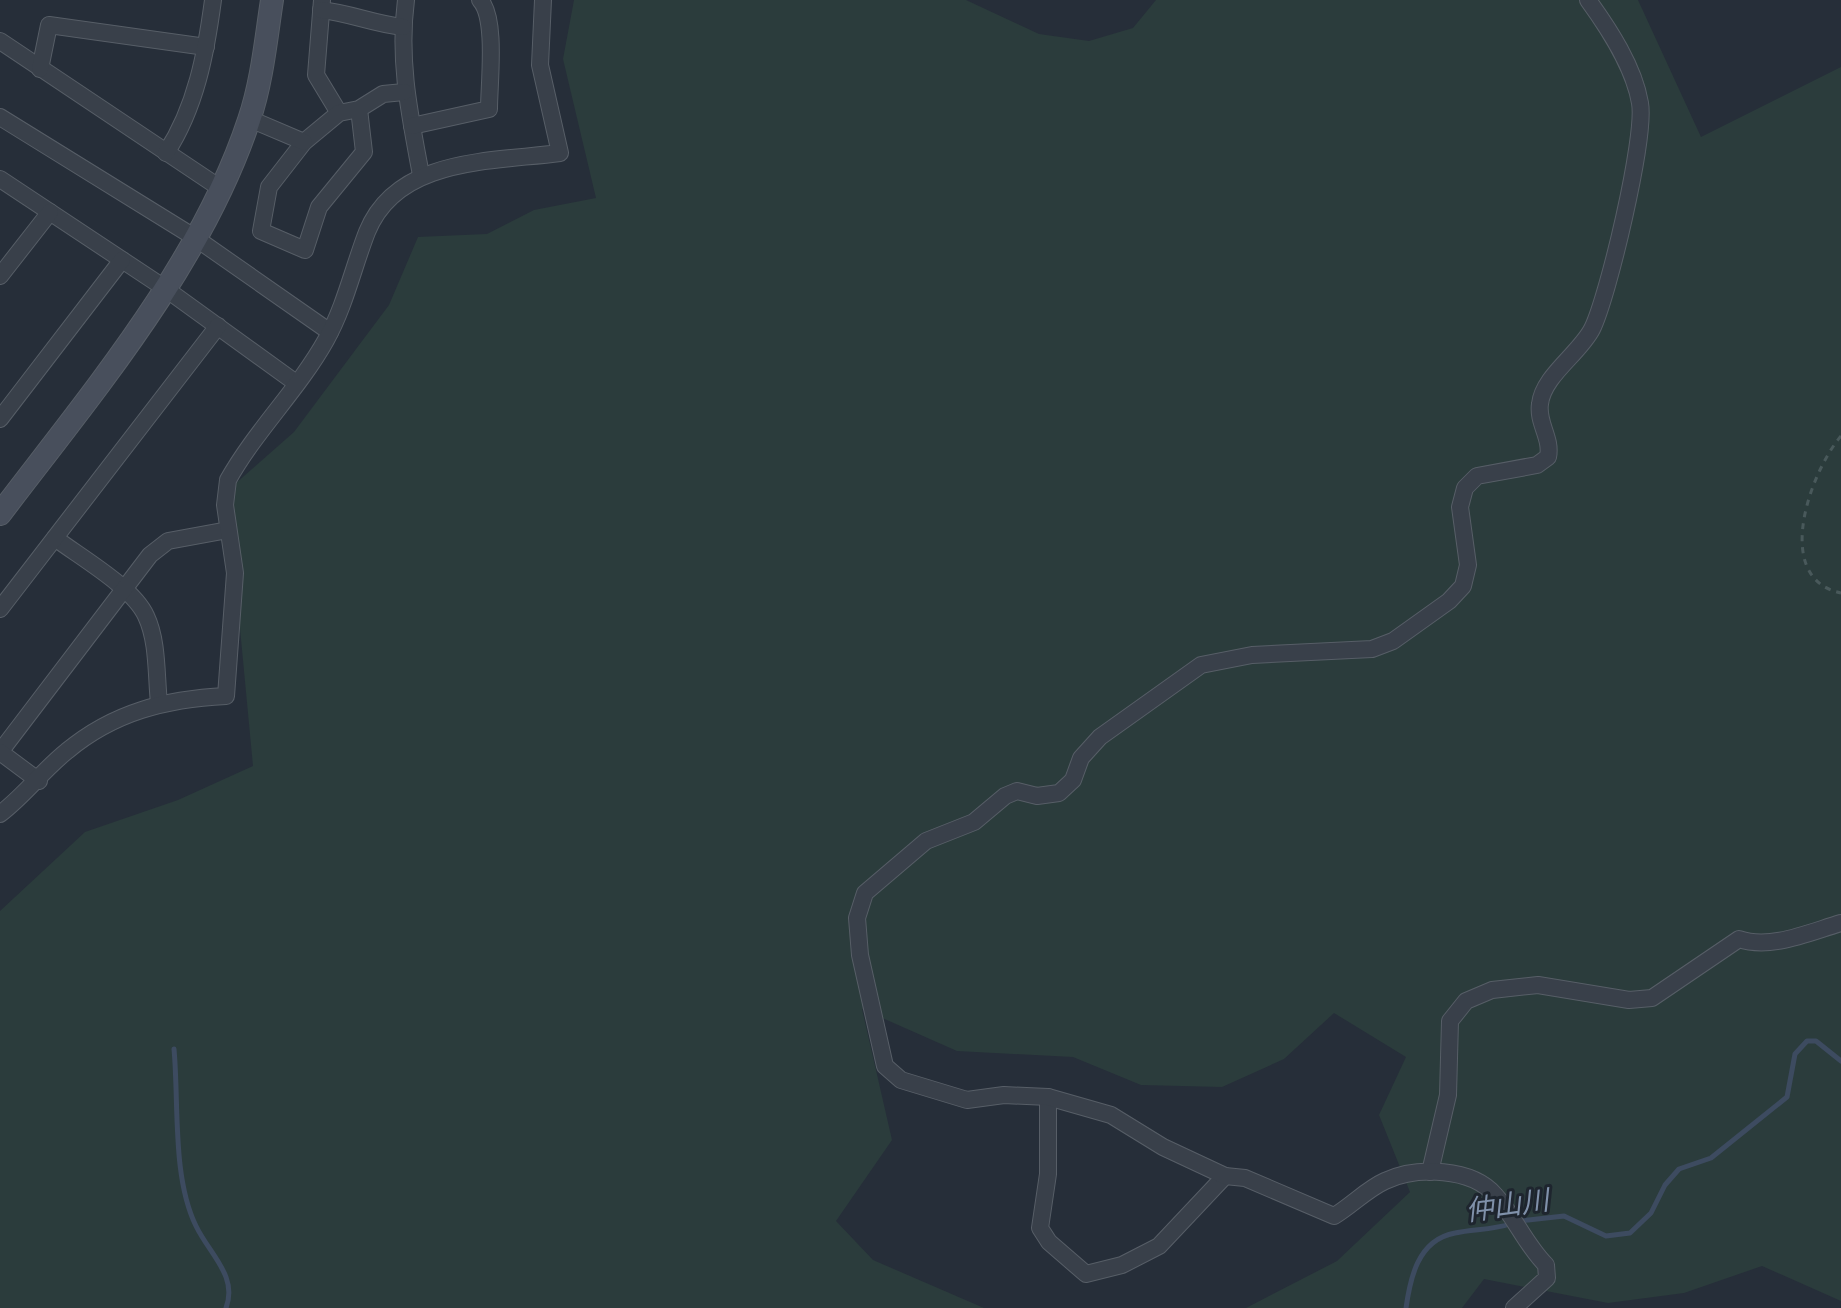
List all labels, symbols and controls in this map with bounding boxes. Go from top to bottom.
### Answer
water label: 仲山川 [1463,1181,1554,1229]

